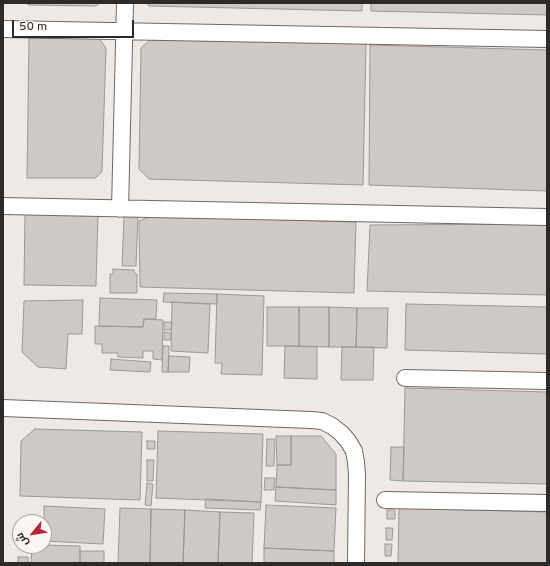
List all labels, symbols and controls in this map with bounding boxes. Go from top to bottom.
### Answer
scale bar [14,12,136,38]
text: 50 m [19,19,47,35]
north arrow [12,514,52,554]
text: ش [13,530,32,549]

